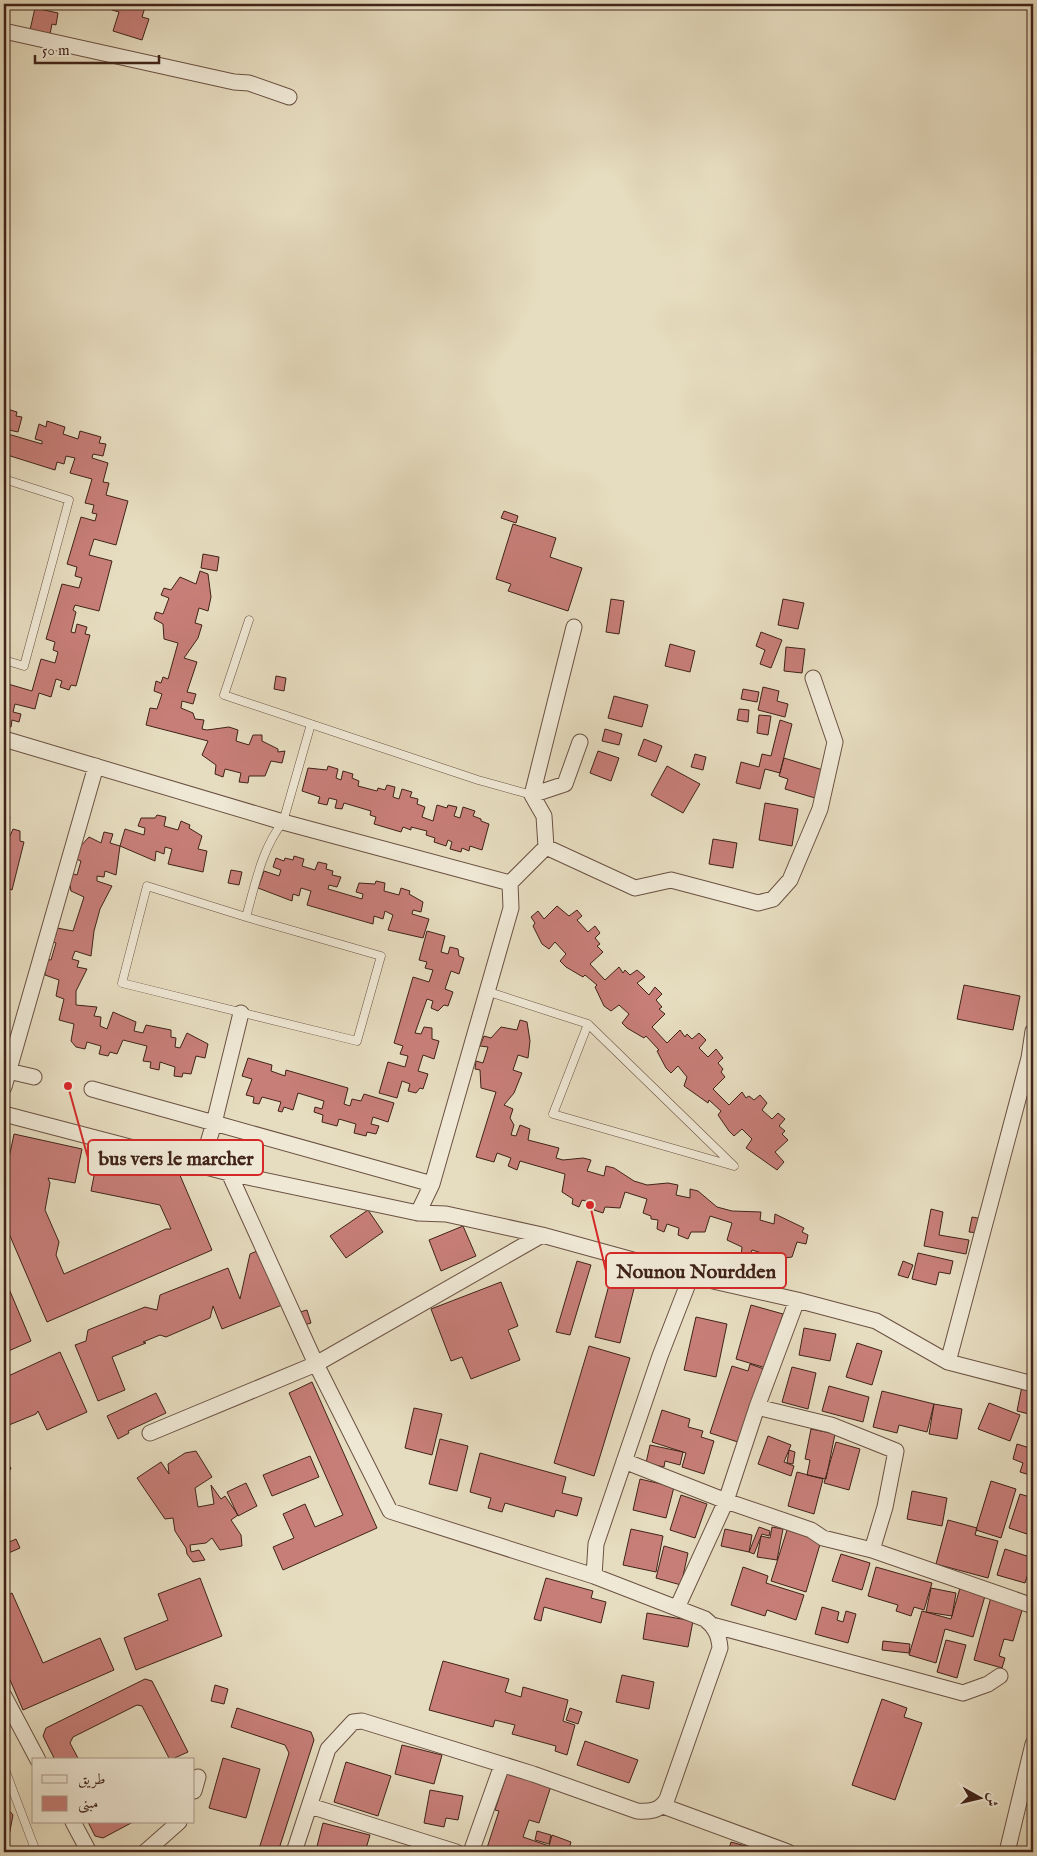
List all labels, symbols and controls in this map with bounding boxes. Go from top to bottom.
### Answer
scale bar [35,32,159,64]
text: 50 m [42,41,70,60]
callout: bus vers le marcher [88,1140,263,1175]
text: bus vers le marcher [97,1147,254,1172]
callout: Nounou Nourdden [606,1253,786,1288]
text: Nounou Nourdden [615,1260,776,1285]
legend [32,1758,195,1824]
text: طريق [78,1770,105,1789]
north arrow [954,1774,1004,1824]
text: ش [982,1792,1002,1808]
text: مبنى [78,1794,98,1814]

